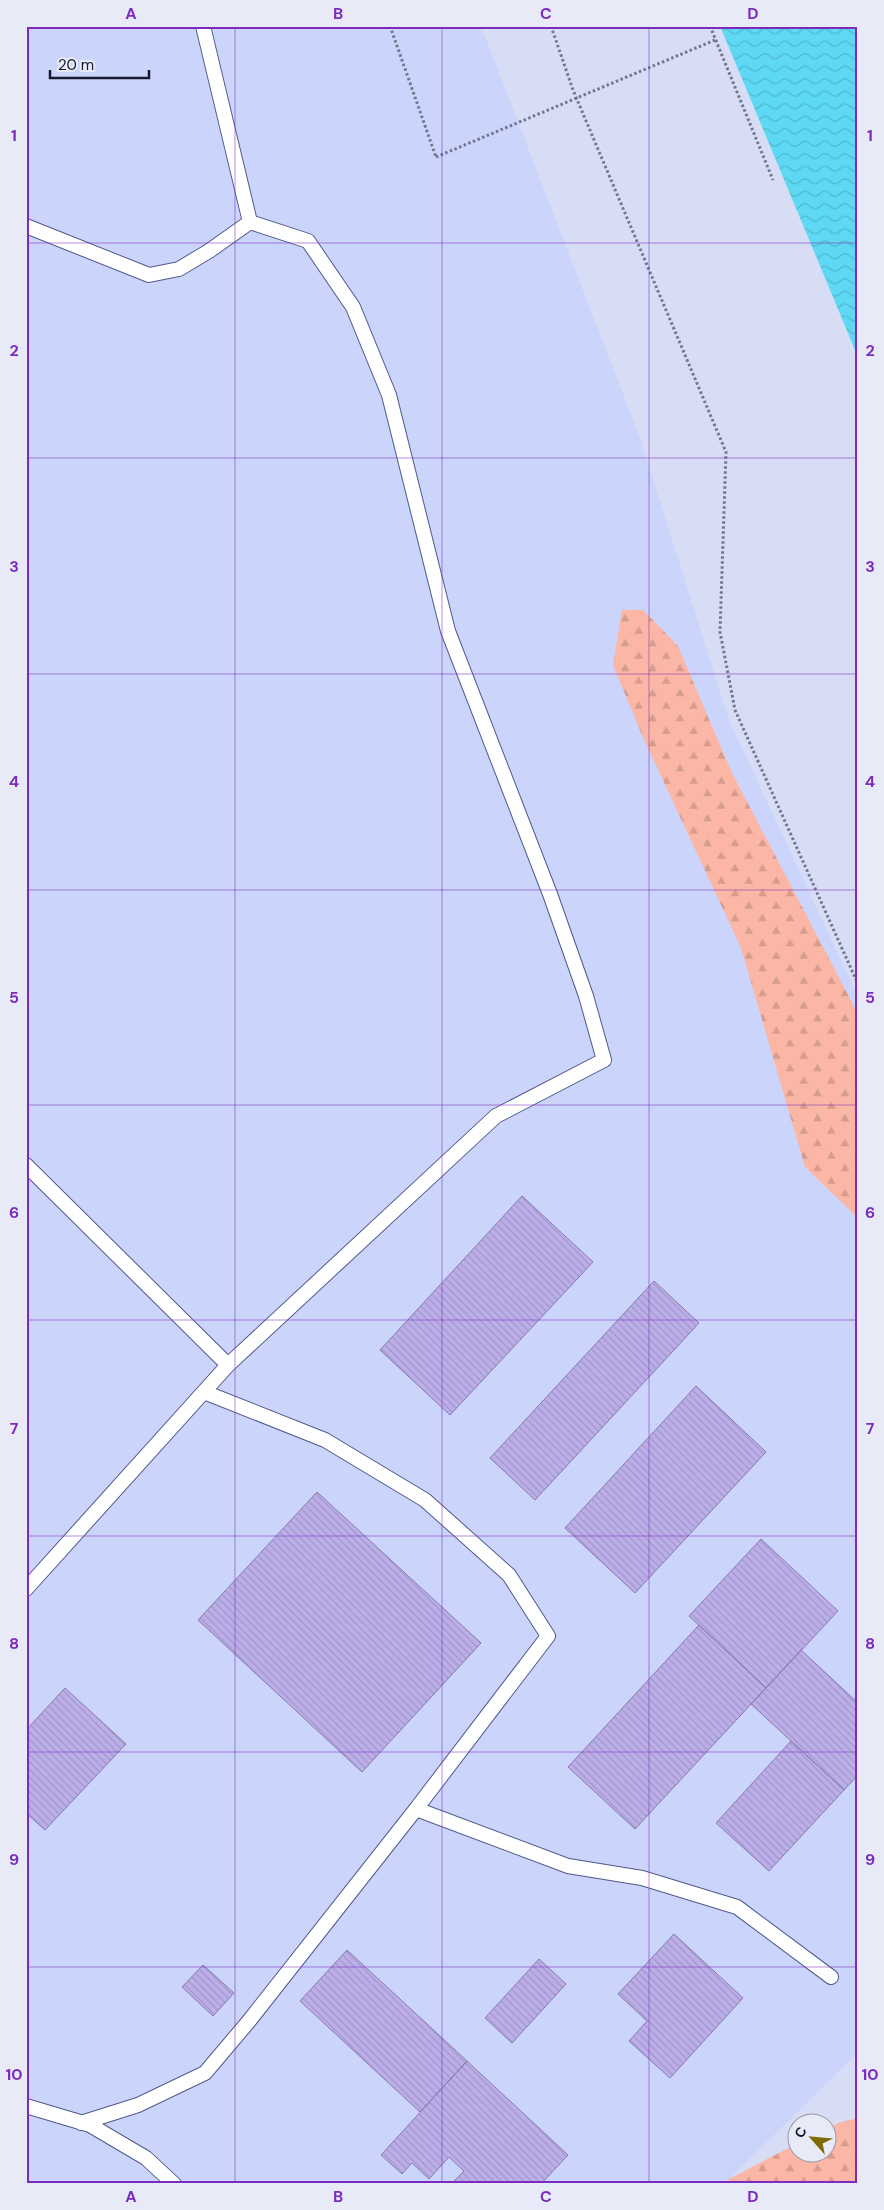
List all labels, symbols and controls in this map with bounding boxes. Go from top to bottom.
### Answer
text: A [125,3,137,24]
text: B [333,3,343,24]
text: C [540,3,552,24]
text: D [747,3,759,24]
scale bar [50,48,149,80]
text: 20 m [58,55,94,75]
text: 1 [11,125,17,146]
text: 1 [867,125,873,146]
text: 2 [9,340,19,361]
text: 2 [865,340,875,361]
text: 3 [9,556,19,577]
text: 3 [865,556,875,577]
text: 4 [9,771,19,792]
text: 4 [865,771,875,792]
text: 5 [9,987,19,1008]
text: 5 [865,987,875,1008]
text: 6 [9,1202,19,1223]
text: 6 [865,1202,875,1223]
text: 7 [10,1418,19,1439]
text: 7 [866,1418,875,1439]
text: 8 [9,1633,19,1654]
text: 8 [865,1633,875,1654]
text: 9 [9,1849,19,1870]
text: 9 [865,1849,875,1870]
text: 10 [5,2064,23,2085]
text: 10 [861,2064,879,2085]
north arrow [786,2112,836,2162]
text: С [790,2124,811,2141]
text: A [125,2186,137,2207]
text: B [333,2186,343,2207]
text: C [540,2186,552,2207]
text: D [747,2186,759,2207]

